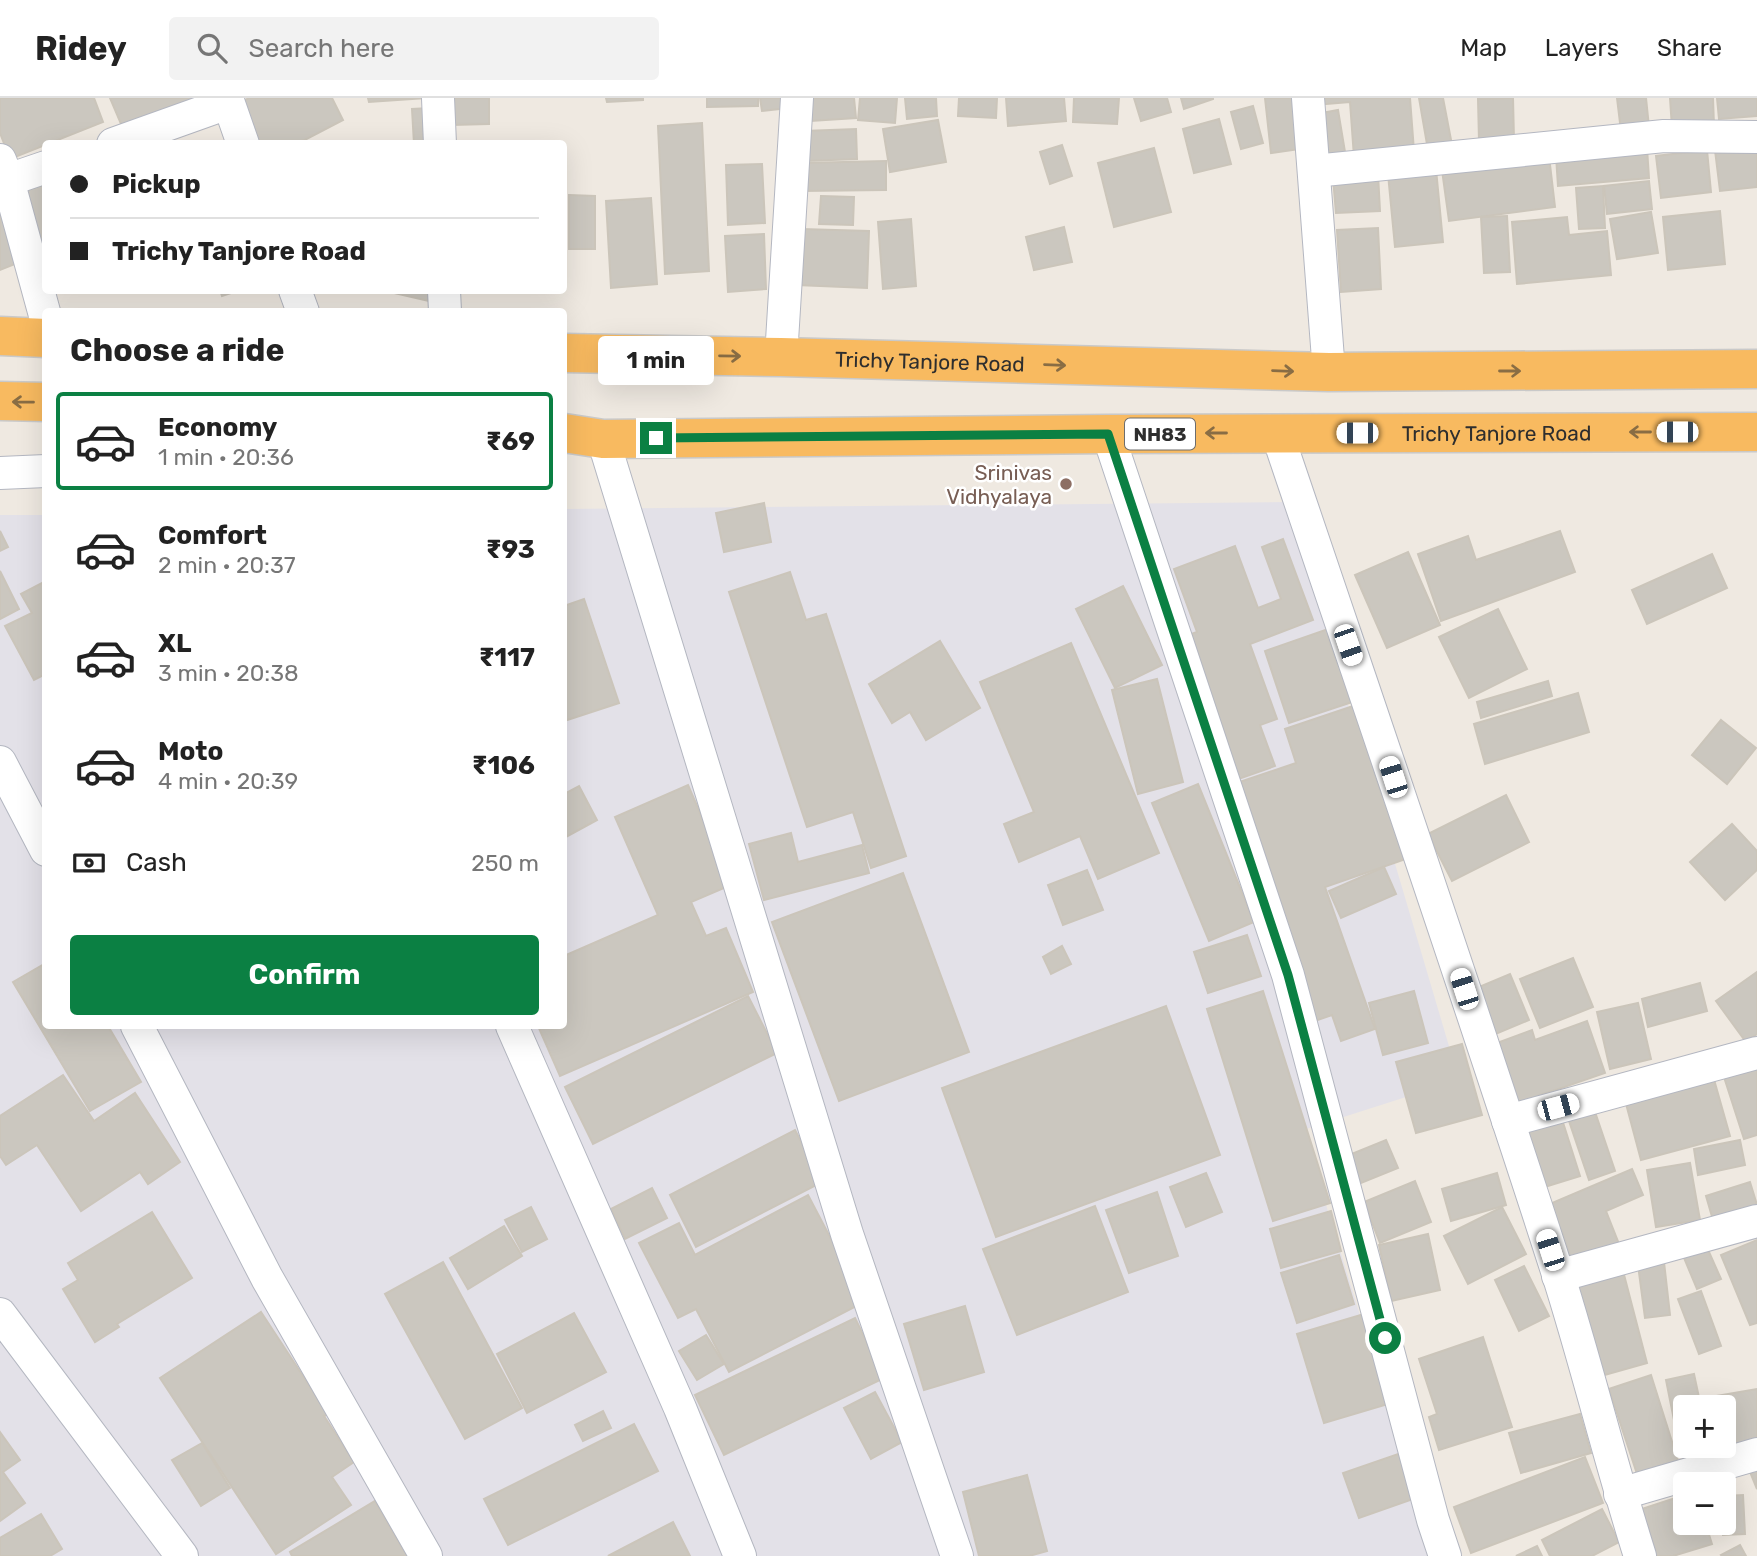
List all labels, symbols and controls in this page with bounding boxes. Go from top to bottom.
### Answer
search box [169,17,659,80]
text: Ridey [35,29,127,68]
icon: search [193,29,231,67]
text: Search here [249,33,394,64]
text: Map [1460,34,1507,62]
text: Layers [1545,34,1619,62]
text: Share [1657,34,1722,62]
text: Pickup [112,169,201,200]
text: Trichy Tanjore Road [112,236,366,267]
text: Choose a ride [70,331,284,369]
callout: 1 min [598,336,714,386]
text: 1 min [627,346,685,374]
street label: Trichy Tanjore Road [835,346,1025,376]
one-way arrow [718,349,741,363]
one-way arrow [1043,358,1066,371]
one-way arrow [1271,364,1294,378]
one-way arrow [1498,364,1521,378]
one-way arrow [12,395,35,408]
icon: car [74,410,137,473]
text: Economy [158,412,277,443]
road number: NH83 [1125,418,1195,450]
street label: Trichy Tanjore Road [1402,420,1591,446]
route end [640,422,672,454]
car [1657,422,1699,443]
car [1337,423,1379,444]
one-way arrow [1629,425,1652,439]
text: ₹69 [486,426,535,457]
one-way arrow [1205,426,1228,440]
text: 1 min · 20:36 [158,443,294,471]
place label: Srinivas Vidhyalaya [946,460,1052,509]
marker: Srinivas Vidhyalaya [1058,476,1074,492]
icon: car [74,518,137,581]
text: Comfort [158,520,267,551]
text: ₹93 [486,534,535,565]
text: 2 min · 20:37 [158,551,296,579]
car [1332,622,1365,668]
icon: car [74,626,137,689]
text: XL [158,628,191,659]
text: ₹117 [479,642,535,673]
text: 3 min · 20:38 [158,659,299,687]
icon: car [74,734,137,797]
text: Moto [158,736,223,767]
text: ₹106 [472,750,535,781]
car [1377,754,1410,800]
text: 4 min · 20:39 [158,767,298,795]
icon: cash [70,844,108,882]
text: Cash [126,847,187,878]
text: 250 m [471,849,539,877]
button: Confirm [70,935,539,1015]
car [1448,966,1481,1012]
car [1535,1091,1582,1123]
car [1534,1227,1567,1273]
route start [1369,1322,1401,1354]
map controls [1673,1395,1736,1535]
button: + [1673,1395,1736,1458]
button: − [1673,1472,1736,1535]

